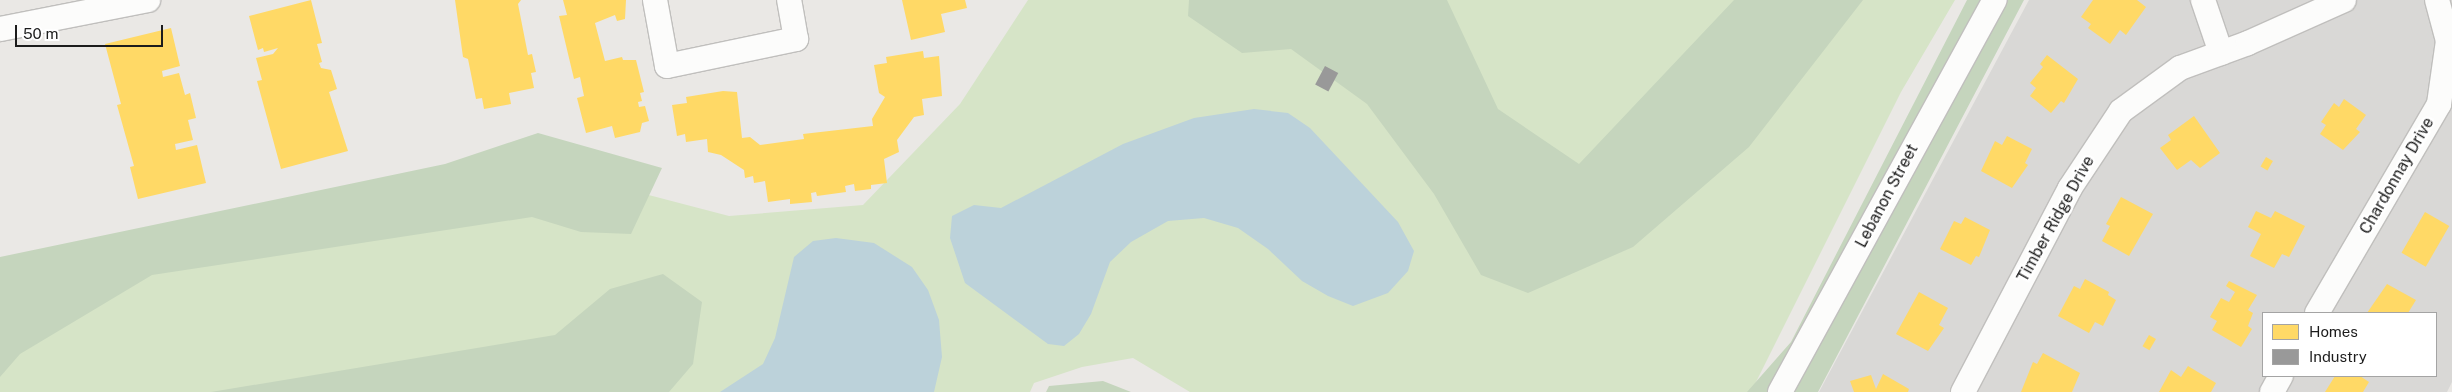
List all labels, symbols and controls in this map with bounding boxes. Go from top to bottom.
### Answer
scale bar [18,15,165,47]
text: 50 m [23,25,58,42]
street label: Chardonnay Drive [2356,114,2438,238]
street label: Lebanon Street [1852,141,1922,251]
street label: Timber Ridge Drive [2013,153,2099,285]
legend [2262,312,2437,377]
text: Homes [2309,323,2358,340]
text: Industry [2309,348,2367,365]

